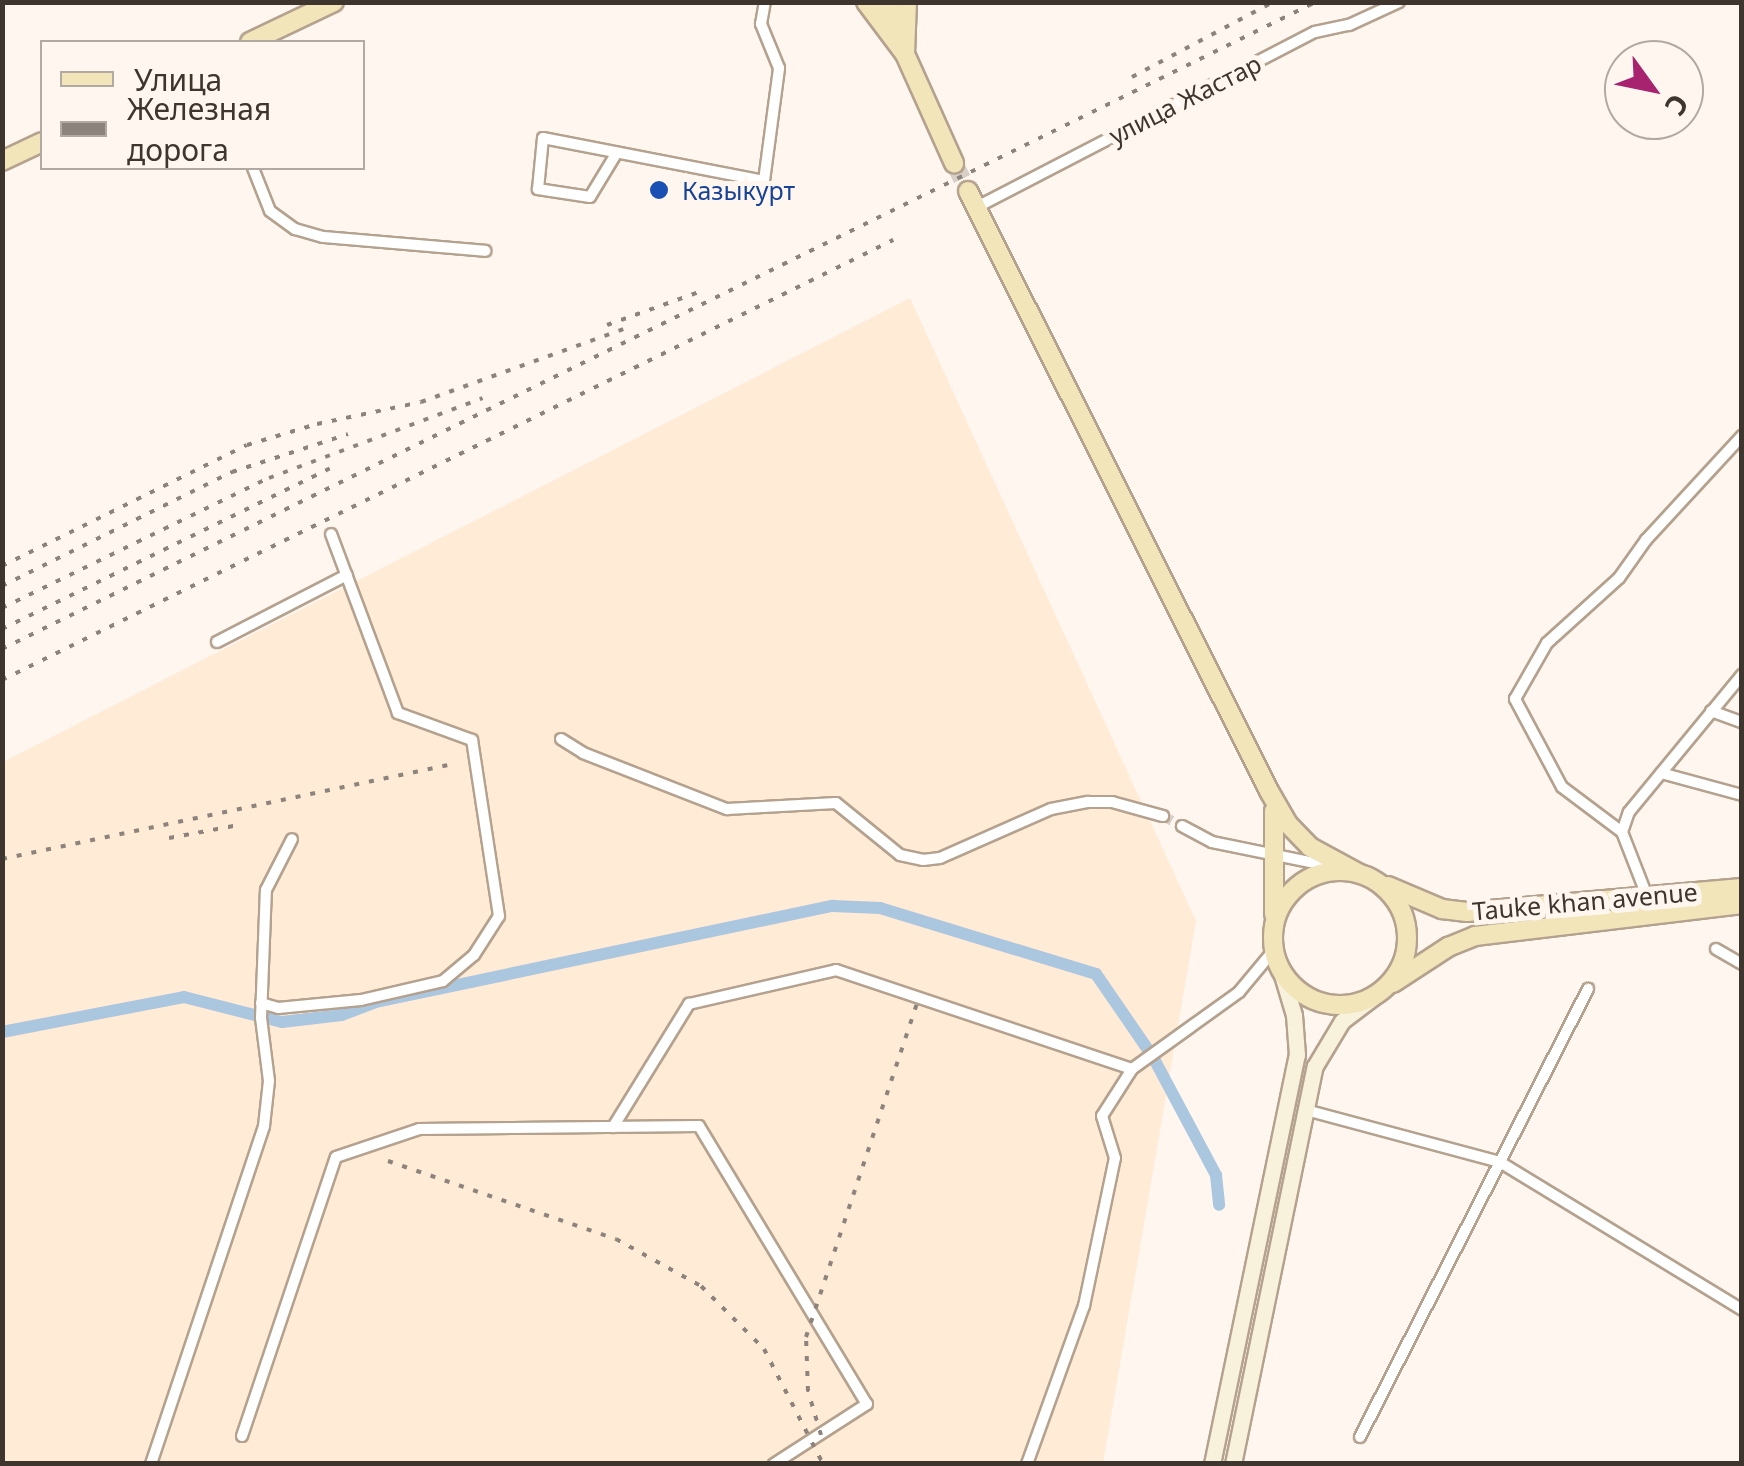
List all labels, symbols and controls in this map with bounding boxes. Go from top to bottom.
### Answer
legend [40,40,365,170]
north arrow [1604,40,1704,140]
street label: улица Жастар [1104,48,1266,150]
text: Улица [134,59,222,100]
text: С [1657,87,1698,123]
text: Железная дорога [127,88,271,170]
place label: Казыкурт [682,175,795,205]
marker: Казыкурт [646,177,672,203]
street label: Tauke khan avenue [1471,876,1699,926]

